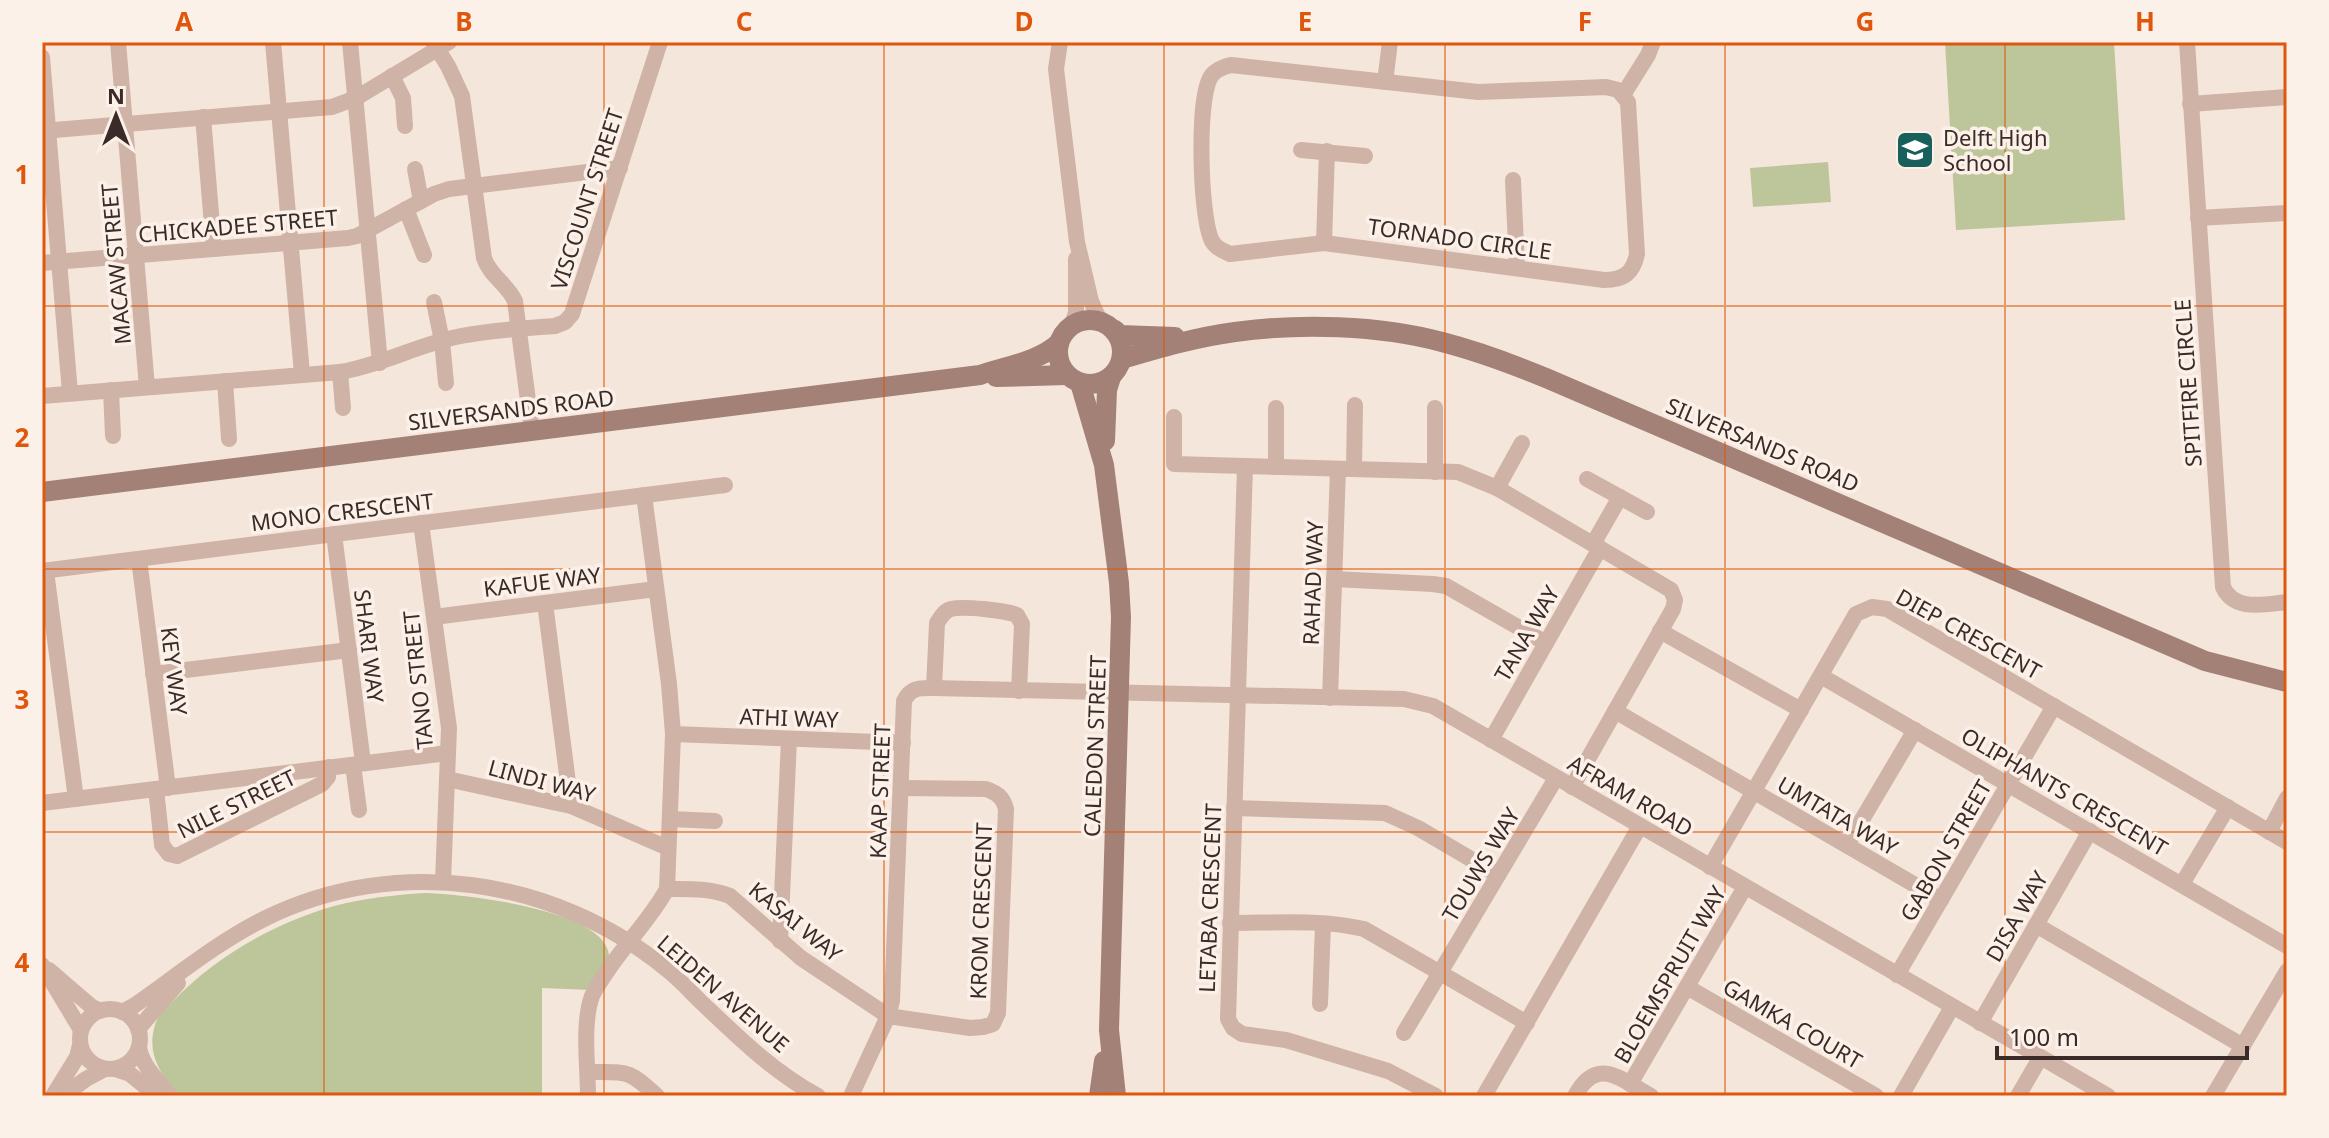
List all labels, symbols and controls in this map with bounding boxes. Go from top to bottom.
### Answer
text: A [175,3,193,39]
text: B [455,3,473,39]
text: C [736,3,752,39]
text: D [1014,3,1034,39]
text: E [1298,3,1312,39]
text: F [1578,3,1592,39]
text: G [1856,3,1874,39]
text: H [2135,3,2155,39]
north arrow [76,76,156,156]
text: N [107,80,125,110]
street label: VISCOUNT STREET [543,105,629,293]
place label: Delft High School [1943,122,2047,177]
school or university icon: Delft High School [1894,129,1936,171]
text: 1 [15,156,29,192]
street label: MACAW STREET [93,182,137,346]
street label: CHICKADEE STREET [137,201,339,249]
street label: TORNADO CIRCLE [1366,210,1554,266]
street label: SPITFIRE CIRCLE [2166,298,2208,468]
street label: SILVERSANDS ROAD [406,381,616,437]
street label: SILVERSANDS ROAD [1662,390,1864,498]
text: 2 [15,419,30,455]
street label: MONO CRESCENT [249,485,435,537]
street label: RAHAD WAY [1295,520,1329,646]
street label: KAFUE WAY [482,559,603,603]
street label: TANA WAY [1487,579,1566,686]
street label: DIEP CRESCENT [1891,581,2047,685]
street label: SHARI WAY [348,588,392,705]
street label: TANO STREET [395,609,439,751]
street label: KEY WAY [155,625,195,717]
street label: CALEDON STREET [1076,654,1112,838]
text: 3 [15,681,29,717]
street label: ATHI WAY [739,700,840,734]
street label: OLIPHANTS CRESCENT [1956,720,2174,862]
street label: KAAP STREET [862,723,896,859]
street label: AFRAM ROAD [1563,747,1699,843]
street label: LINDI WAY [485,751,599,809]
street label: NILE STREET [172,761,300,845]
street label: UMTATA WAY [1772,768,1904,862]
street label: GABON STREET [1892,774,1998,926]
street label: TOUWS WAY [1434,801,1526,927]
street label: LETABA CRESCENT [1191,803,1227,993]
street label: KROM CRESCENT [962,822,998,1000]
street label: DISA WAY [1978,865,2054,967]
street label: KASAI WAY [743,874,849,968]
street label: BLOEMSPRUIT WAY [1606,879,1732,1068]
street label: LEIDEN AVENUE [652,927,796,1059]
text: 4 [15,944,30,980]
street label: GAMKA COURT [1718,971,1868,1075]
scale bar [1997,1010,2247,1060]
text: 100 m [2009,1020,2079,1053]

